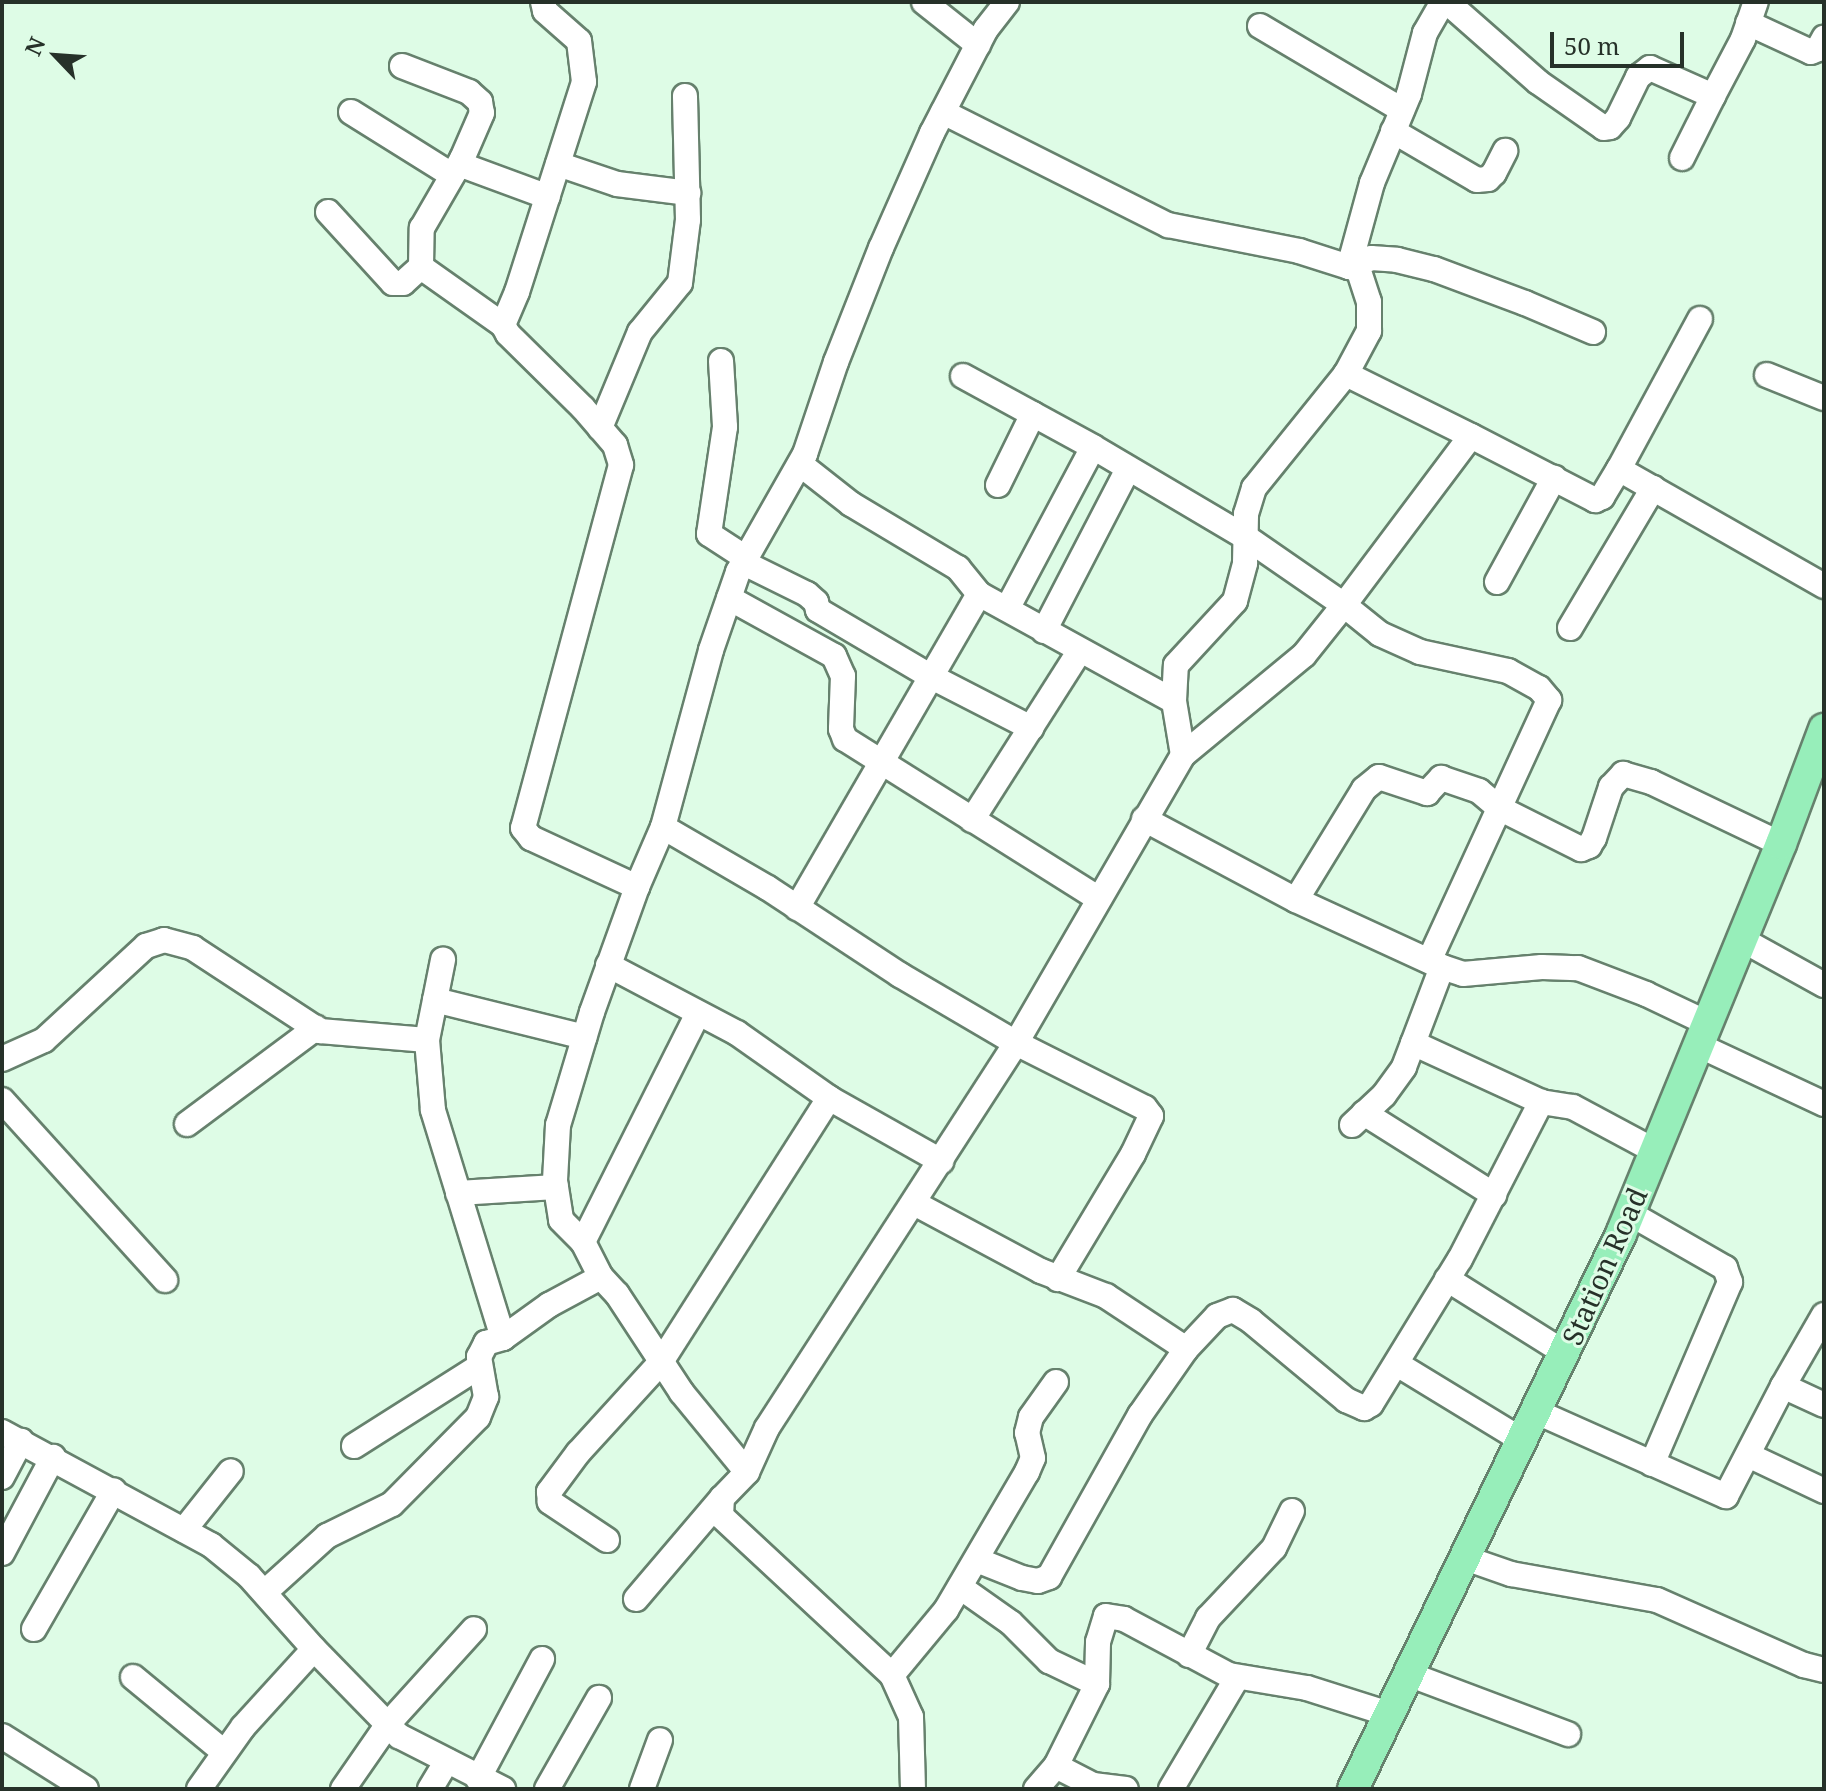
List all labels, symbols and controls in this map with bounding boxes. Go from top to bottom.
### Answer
north arrow [16,16,96,96]
scale bar [1554,16,1688,66]
text: 50 m [1564,29,1620,62]
text: N [17,32,52,60]
street label: Station Road [1554,1182,1654,1350]

